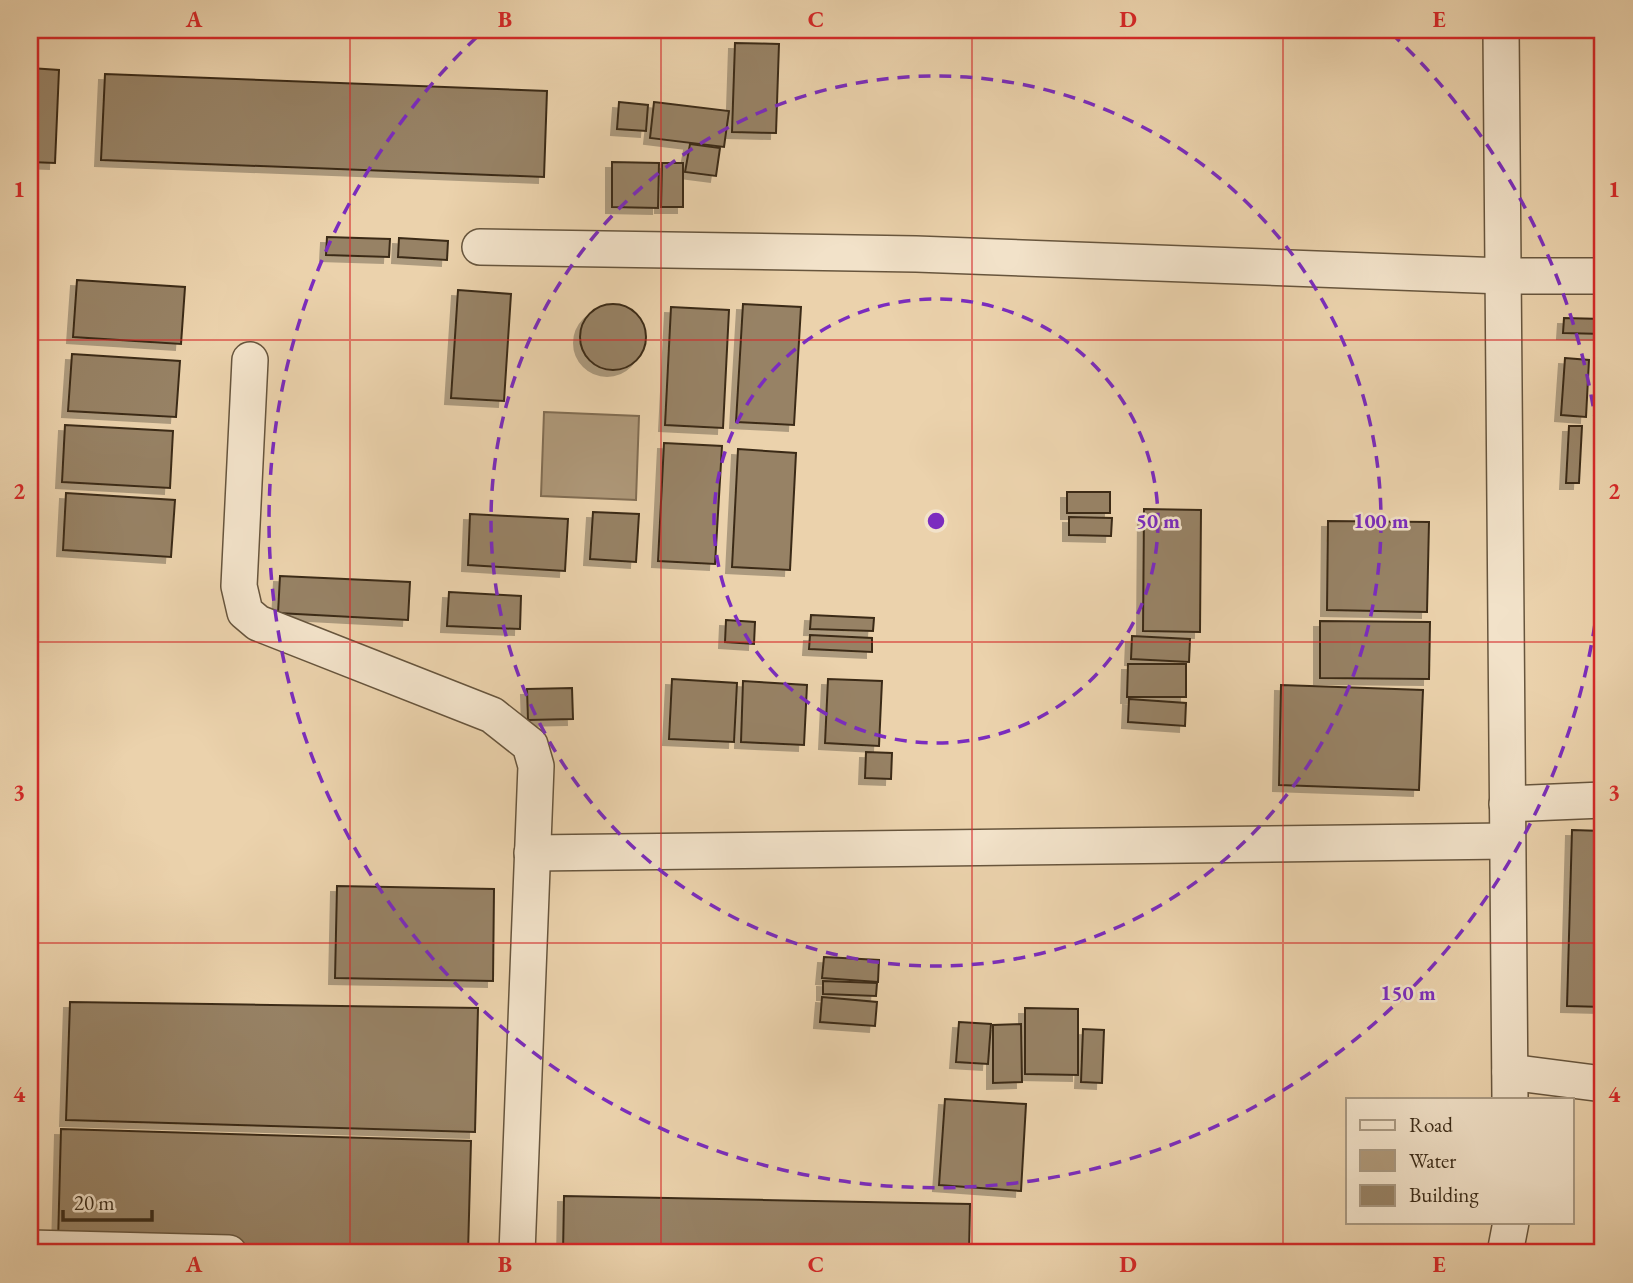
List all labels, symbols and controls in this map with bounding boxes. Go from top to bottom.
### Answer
text: A [185,4,203,34]
text: B [498,4,512,34]
text: C [808,4,824,34]
text: D [1119,4,1137,34]
text: E [1432,4,1446,34]
text: 1 [13,174,25,204]
text: 1 [1608,174,1620,204]
text: 2 [13,476,25,506]
text: 2 [1608,476,1620,506]
text: 50 m [1136,507,1180,534]
text: 100 m [1353,507,1409,534]
centre of rings [924,509,948,533]
text: 3 [13,777,25,807]
text: 3 [1608,777,1620,807]
text: 150 m [1380,979,1436,1006]
text: 4 [13,1079,26,1109]
text: 4 [1608,1079,1621,1109]
legend [1346,1098,1574,1224]
text: Road [1409,1111,1453,1138]
text: Water [1409,1147,1456,1174]
scale bar [63,1178,152,1222]
text: Building [1409,1181,1479,1208]
text: 20 m [74,1189,115,1216]
text: A [185,1249,203,1279]
text: B [498,1249,512,1279]
text: C [808,1249,824,1279]
text: D [1119,1249,1137,1279]
text: E [1432,1249,1446,1279]

